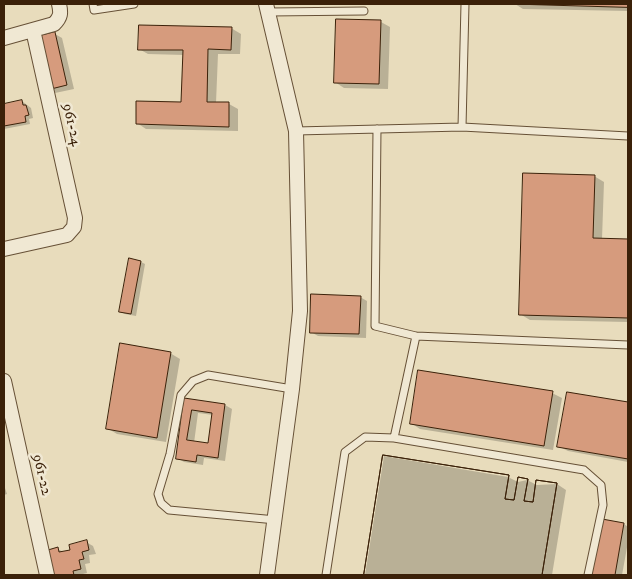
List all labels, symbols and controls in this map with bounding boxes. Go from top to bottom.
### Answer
street label: 961-24 [57,102,85,148]
street label: 961-22 [28,453,54,497]

